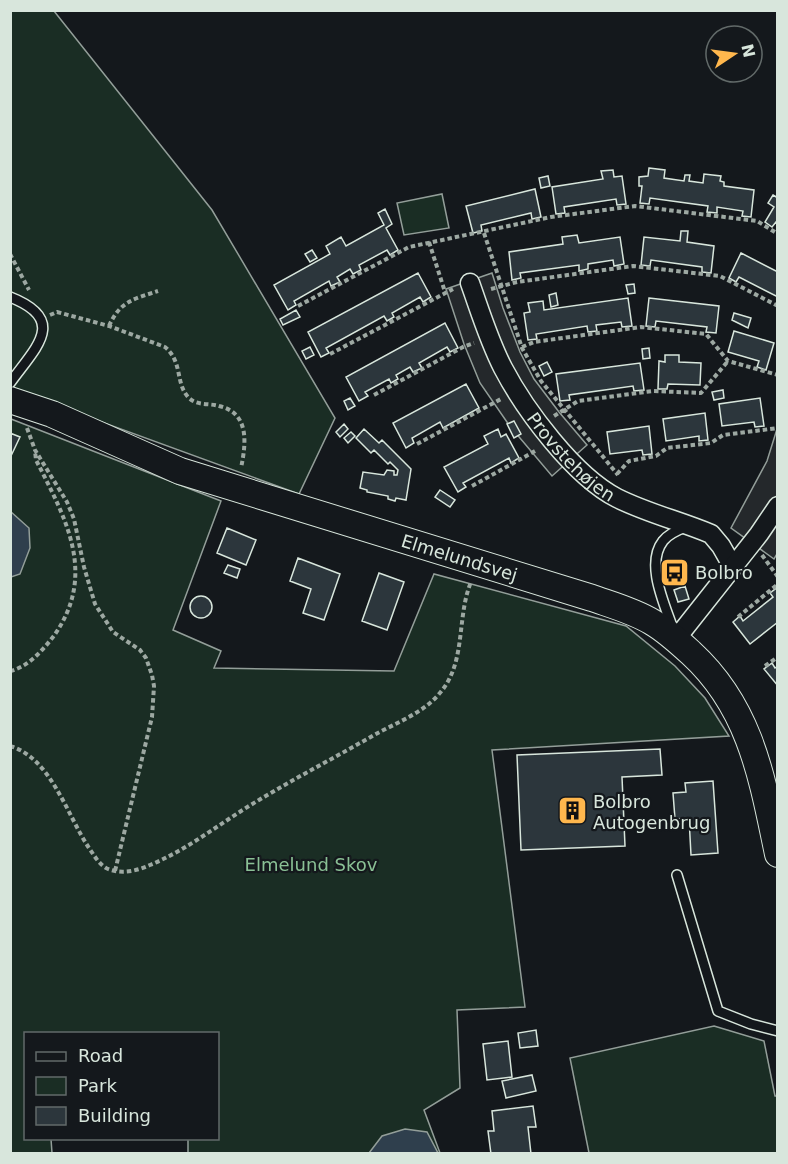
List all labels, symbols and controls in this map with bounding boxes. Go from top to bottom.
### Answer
north arrow [704,24,764,84]
text: N [737,42,759,59]
street label: Provstehøjen [523,408,619,505]
street label: Elmelundsvej [399,529,520,585]
bus stop icon: Bolbro [658,556,690,588]
place label: Bolbro [695,562,753,583]
place label: Bolbro Autogenbrug [593,791,710,833]
building icon: Bolbro Autogenbrug [556,795,588,827]
park label: Elmelund Skov [245,854,378,875]
legend [24,1032,219,1140]
text: Road [78,1045,123,1066]
text: Park [78,1075,117,1096]
text: Building [78,1105,151,1126]

